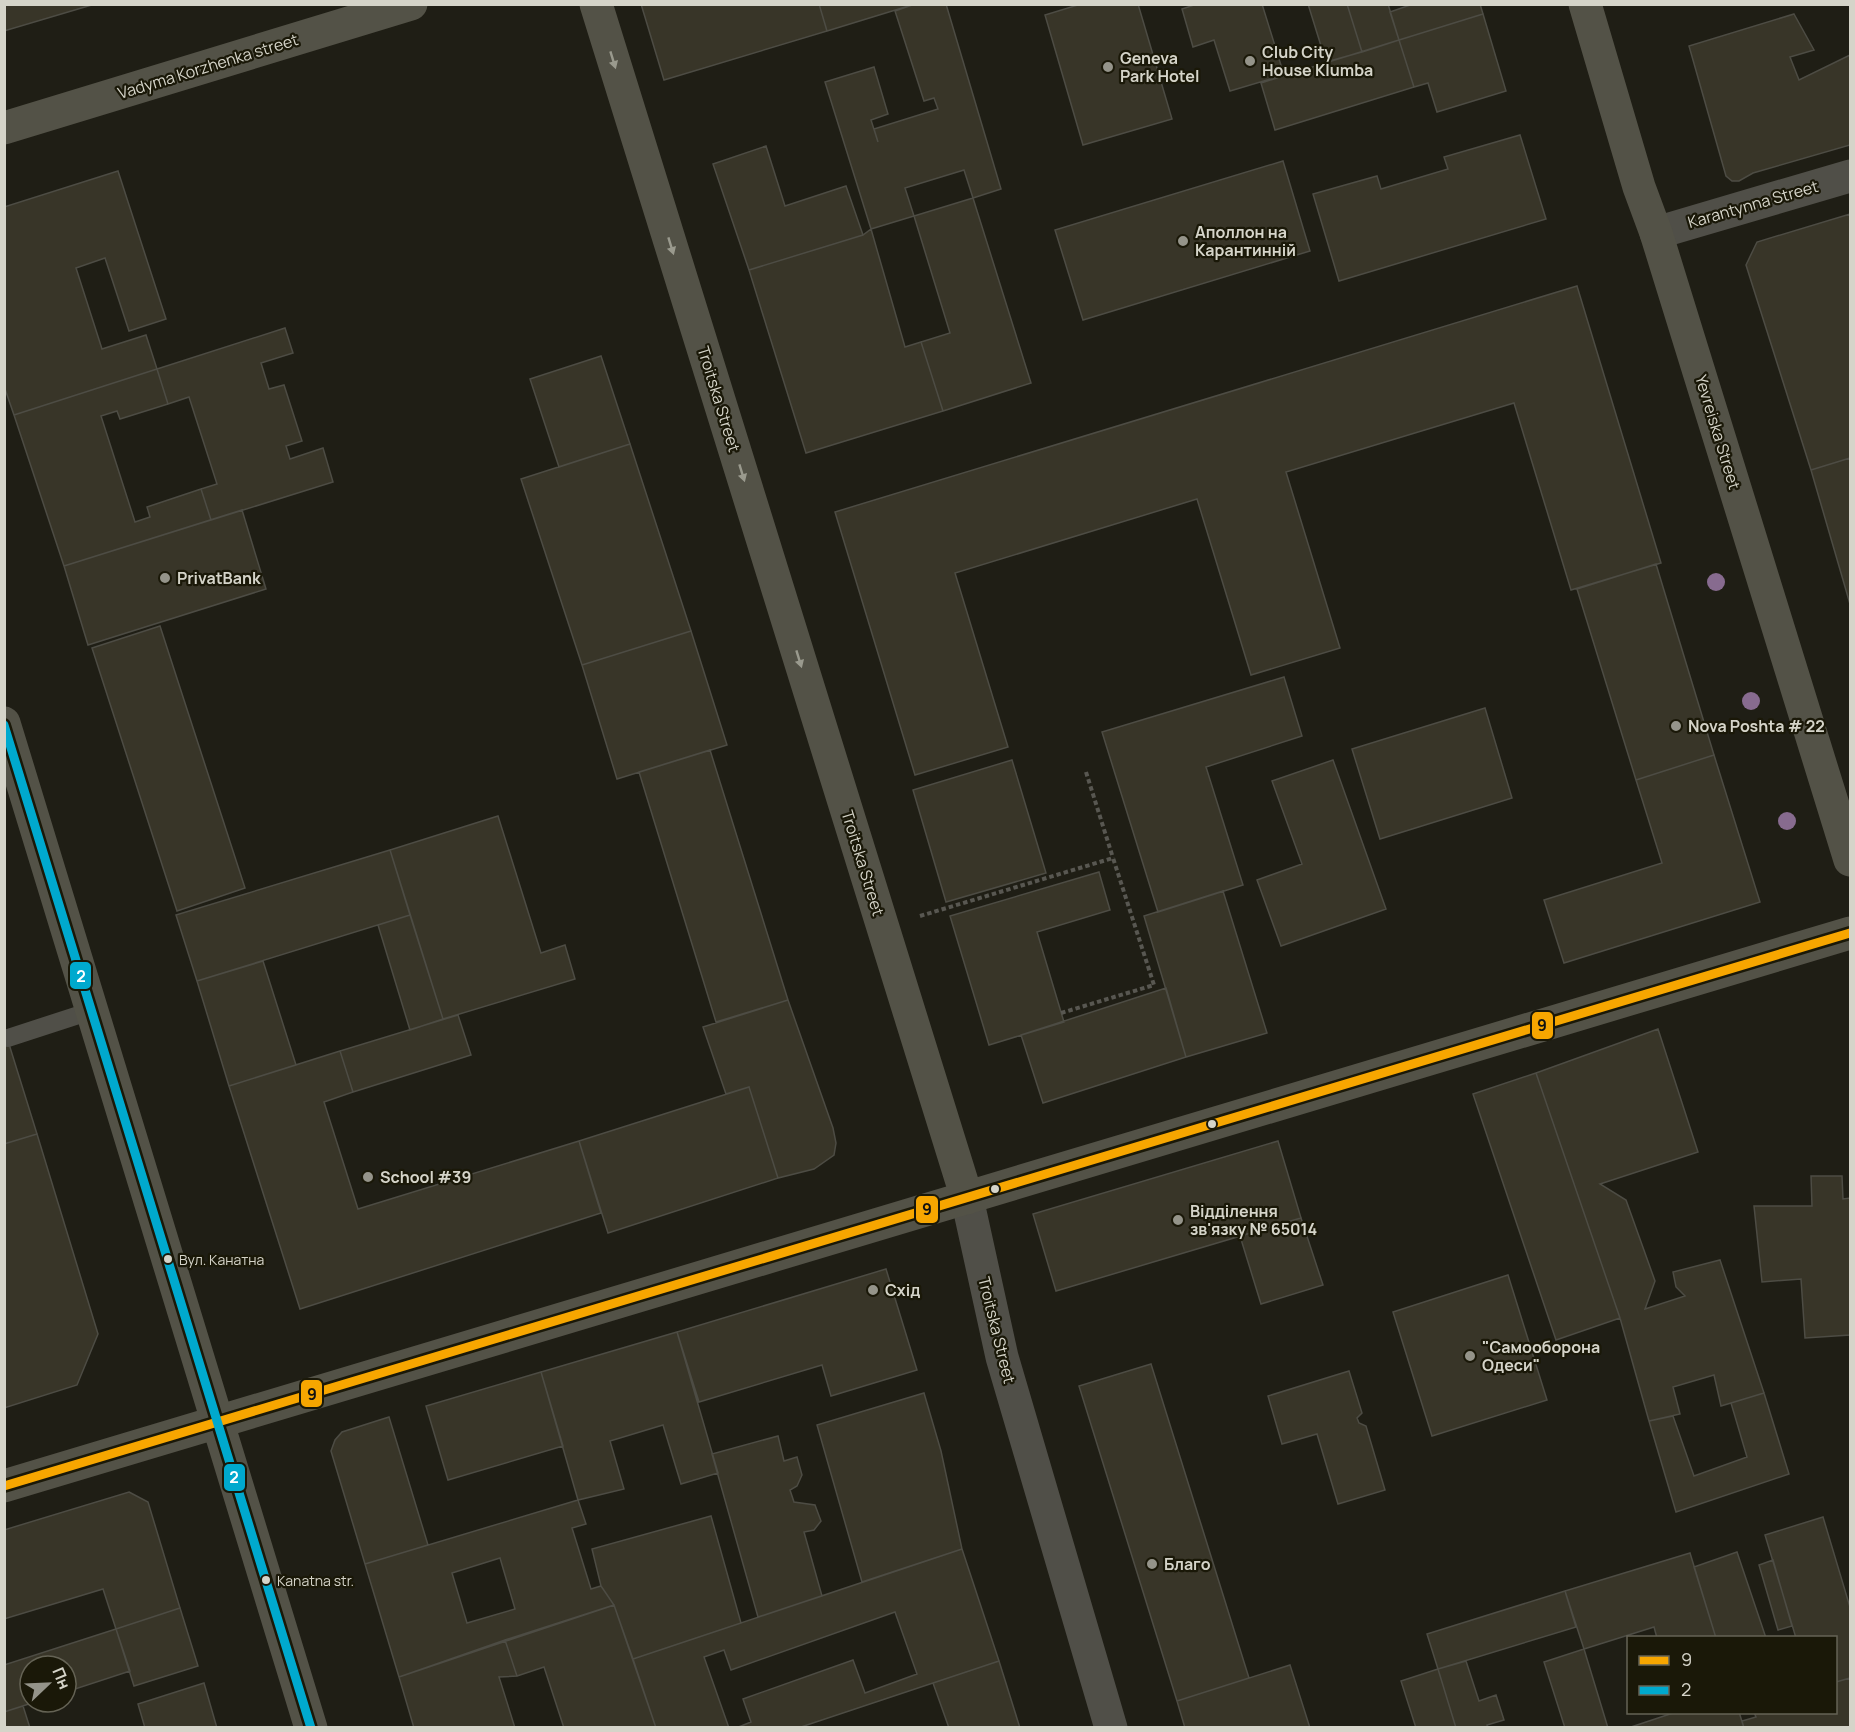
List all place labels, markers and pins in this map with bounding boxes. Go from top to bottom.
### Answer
place label: Club City House Klumba [1262,41,1373,81]
place label: Geneva Park Hotel [1120,47,1199,87]
marker: Club City House Klumba [1243,54,1257,68]
marker: Geneva Park Hotel [1101,60,1115,74]
place label: Аполлон на Карантинній [1195,221,1296,261]
marker: Аполлон на Карантинній [1176,234,1190,248]
place label: PrivatBank [177,567,261,589]
marker: PrivatBank [158,571,172,585]
place label: Nova Poshta # 22 [1688,715,1825,737]
marker: Nova Poshta # 22 [1669,719,1683,733]
unlabelled marker [1206,1118,1218,1130]
place label: School #39 [380,1166,471,1188]
marker: School #39 [361,1170,375,1184]
unlabelled marker [989,1183,1001,1195]
place label: Відділення зв'язку № 65014 [1190,1200,1317,1240]
marker: Відділення зв'язку № 65014 [1171,1213,1185,1227]
place label: Вул. Канатна [179,1250,264,1269]
marker: Вул. Канатна [162,1253,174,1265]
place label: Схiд [885,1279,920,1301]
marker: Схiд [866,1283,880,1297]
place label: "Самооборона Одеси" [1482,1336,1600,1376]
marker: "Самооборона Одеси" [1463,1349,1477,1363]
place label: Благо [1164,1553,1211,1575]
marker: Благо [1145,1557,1159,1571]
place label: Kanatna str. [277,1571,354,1590]
marker: Kanatna str. [260,1574,272,1586]

